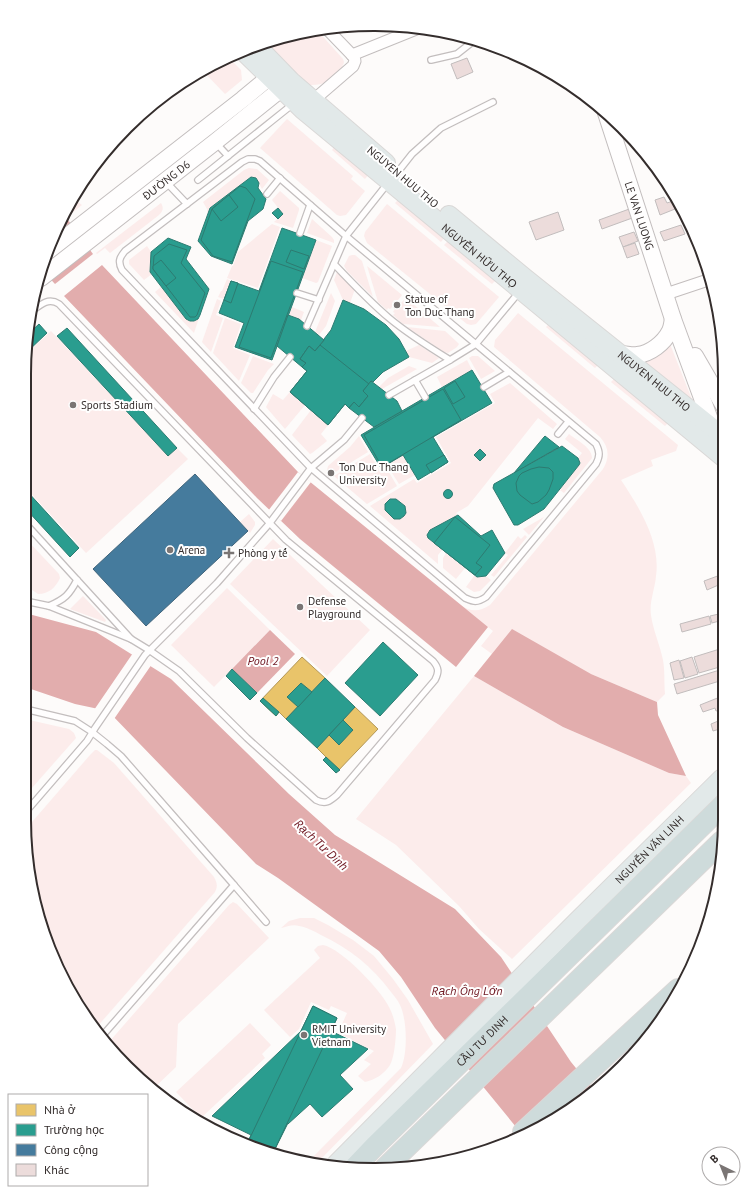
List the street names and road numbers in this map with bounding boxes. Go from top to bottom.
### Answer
street label: NGUYEN HUU THO [364,143,442,211]
street label: ĐƯỜNG D6 [139,157,193,204]
street label: LE VAN LUONG [622,180,657,252]
street label: NGUYỄN HỮU THỌ [439,221,520,291]
street label: NGUYEN HUU THO [615,348,693,414]
street label: NGUYỄN VĂN LINH [612,813,687,887]
street label: CẦU TƯ DINH [453,1013,511,1069]

